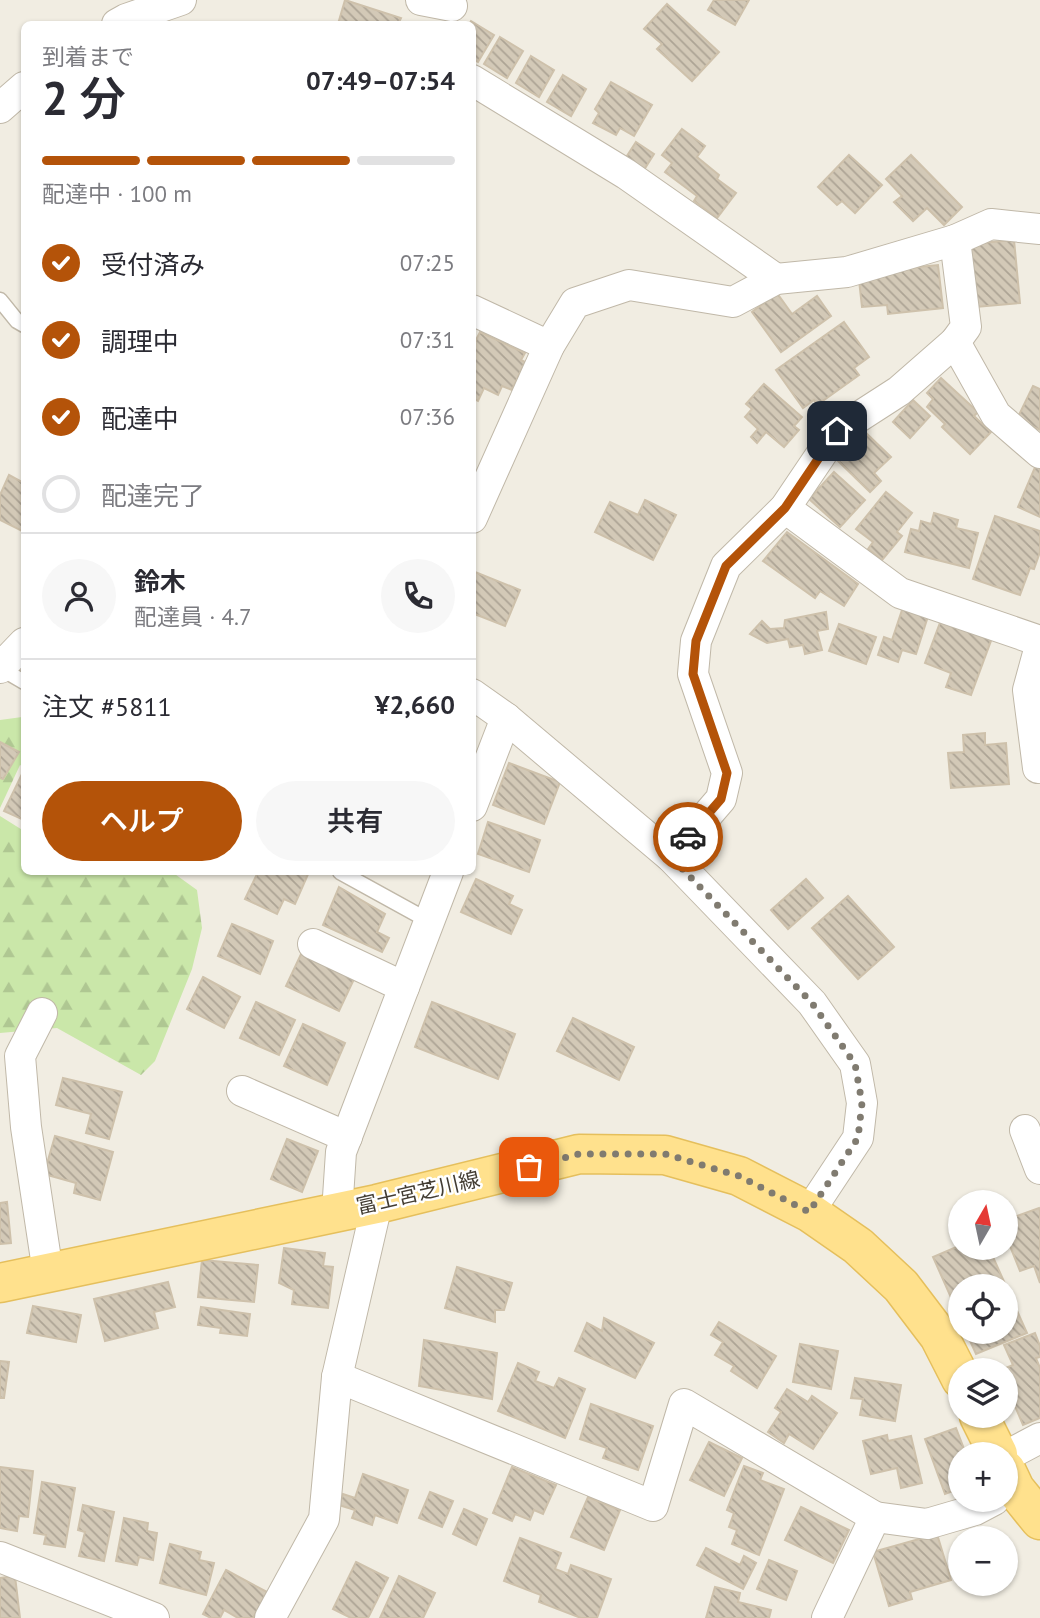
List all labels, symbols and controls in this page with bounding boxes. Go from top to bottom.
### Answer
text: 到着まで [42,42,134,71]
text: 07:49–07:54 [306,64,455,97]
text: 2 分 [42,68,126,128]
text: 配達中 · 100 m [42,179,192,208]
icon: check [42,244,80,282]
text: 受付済み [101,248,205,281]
text: 07:25 [400,248,455,277]
icon: check [42,321,80,359]
text: 調理中 [101,325,179,358]
text: 07:31 [400,325,455,354]
icon: check [42,398,80,436]
pin [807,401,867,461]
text: 配達中 [101,402,179,435]
text: 07:36 [400,402,455,431]
icon: home [818,412,856,450]
text: 配達完了 [101,479,205,512]
button: person [42,559,116,633]
button: phone [381,559,455,633]
text: 鈴木 [134,565,186,598]
text: 配達員 · 4.7 [134,602,251,631]
text: ¥2,660 [375,688,455,721]
text: 注文 #5811 [42,690,172,723]
button: ヘルプ [42,781,242,861]
button: 共有 [256,781,455,861]
courier [653,802,723,872]
icon: car [669,818,707,856]
pin [499,1137,559,1197]
icon: bag [510,1148,548,1186]
street label: 富士宮芝川線 [353,1165,482,1220]
north arrow [948,1190,1018,1260]
map controls [948,1190,1018,1596]
button: locate [948,1274,1018,1344]
button: layers [948,1358,1018,1428]
button: + [948,1442,1018,1512]
button: − [948,1526,1018,1596]

